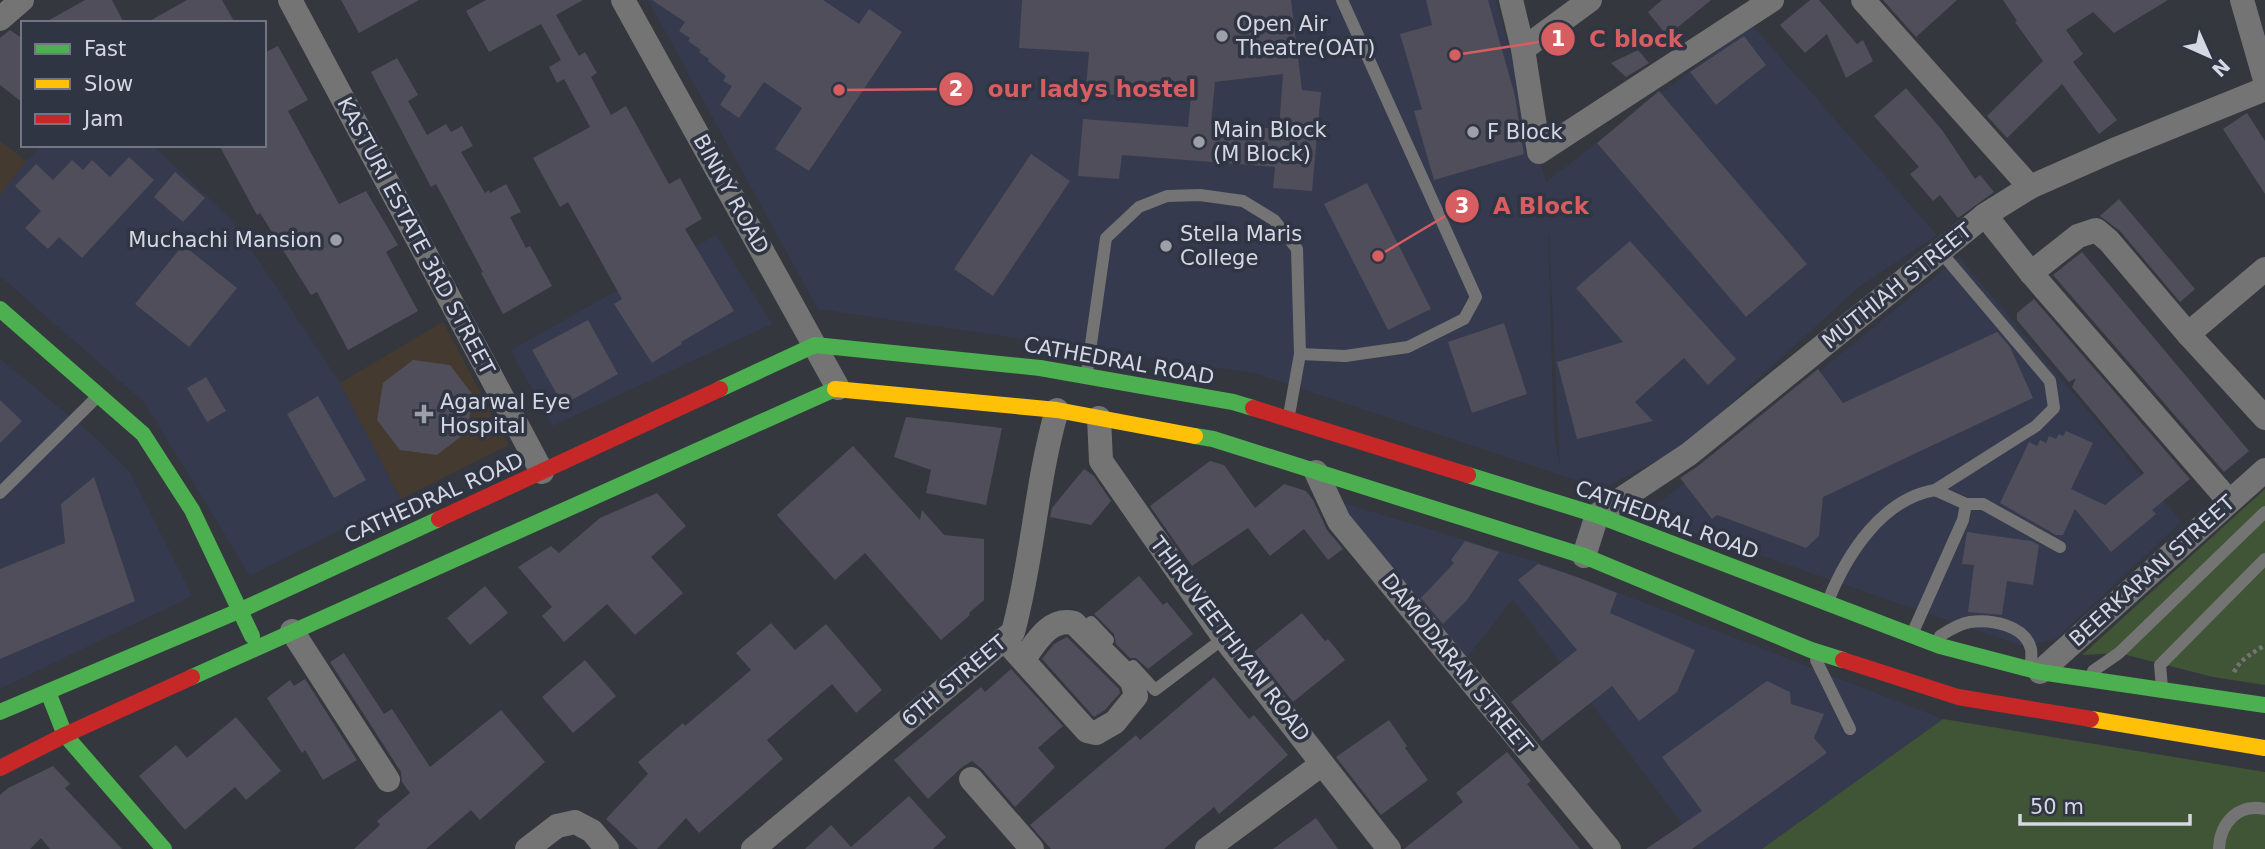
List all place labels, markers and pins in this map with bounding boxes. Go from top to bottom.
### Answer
place label: Open Air Theatre(OAT) [1235,12,1375,60]
callout: C block [1540,17,1697,61]
marker: Open Air Theatre(OAT) [1214,28,1230,44]
callout: our ladys hostel [939,67,1210,111]
place label: Main Block (M Block) [1213,118,1327,166]
place label: F Block [1487,120,1563,144]
marker: F Block [1465,124,1481,140]
marker: Main Block (M Block) [1191,134,1207,150]
callout: A Block [1444,184,1603,228]
place label: Stella Maris College [1180,222,1302,270]
place label: Muchachi Mansion [128,228,322,252]
marker: Muchachi Mansion [328,232,344,248]
marker: Stella Maris College [1158,238,1174,254]
place label: Agarwal Eye Hospital [440,390,570,438]
marker: Agarwal Eye Hospital [414,404,434,424]

